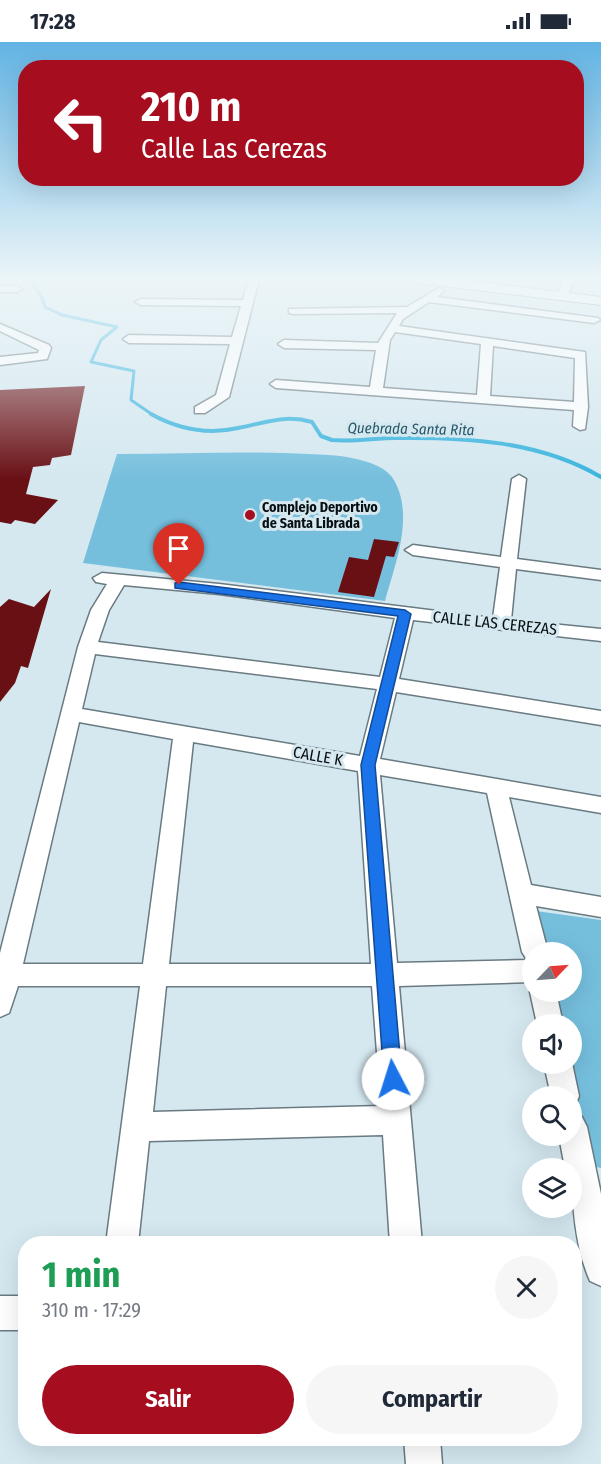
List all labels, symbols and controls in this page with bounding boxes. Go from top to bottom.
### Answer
text: 17:28 [30,8,76,35]
text: 210 m [141,82,241,132]
icon: left [42,84,120,162]
text: Calle Las Cerezas [141,133,327,165]
water label: Quebrada Santa Rita [347,419,475,439]
place label: Complejo Deportivo de Santa Librada [262,499,378,532]
marker: Complejo Deportivo de Santa Librada [243,508,257,522]
pin [153,523,204,585]
icon: arrive [162,532,195,565]
street label: CALLE LAS CEREZAS [432,607,558,639]
street label: CALLE K [292,742,345,770]
north arrow [522,942,582,1002]
map controls [522,942,582,1218]
button: sound [522,1014,582,1074]
position arrow [361,1047,425,1111]
button: search [522,1086,582,1146]
button: layers [522,1158,582,1218]
text: 1 min [42,1253,120,1297]
button: close [495,1256,558,1319]
text: 310 m · 17:29 [42,1298,141,1322]
button: Salir [42,1365,294,1434]
button: Compartir [306,1365,558,1434]

